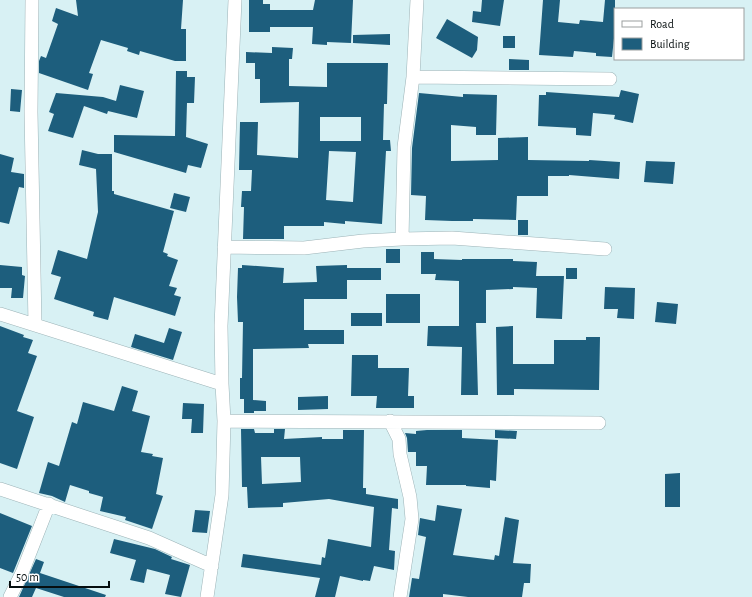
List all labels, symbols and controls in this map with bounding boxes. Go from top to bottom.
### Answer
legend [614,8,744,60]
text: Road [650,18,674,30]
text: Building [650,38,690,50]
scale bar [10,563,109,589]
text: 50 m [16,571,39,583]

